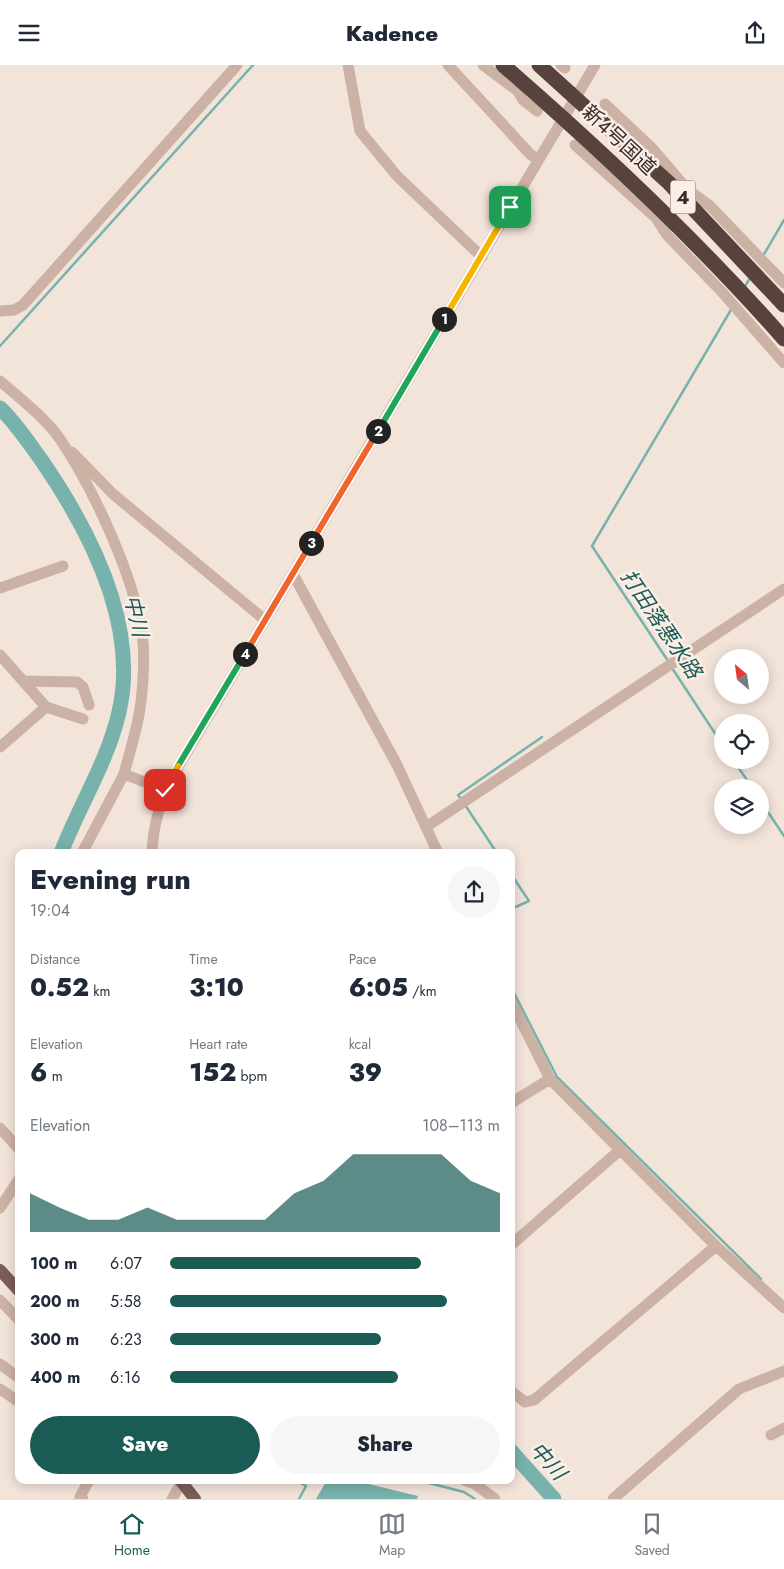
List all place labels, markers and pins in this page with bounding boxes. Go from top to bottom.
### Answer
pin [489,186,531,228]
pin: 1 [432,307,456,331]
pin: 2 [366,419,390,443]
pin: 3 [298,531,324,555]
pin: 4 [232,641,258,667]
pin [144,769,186,811]

